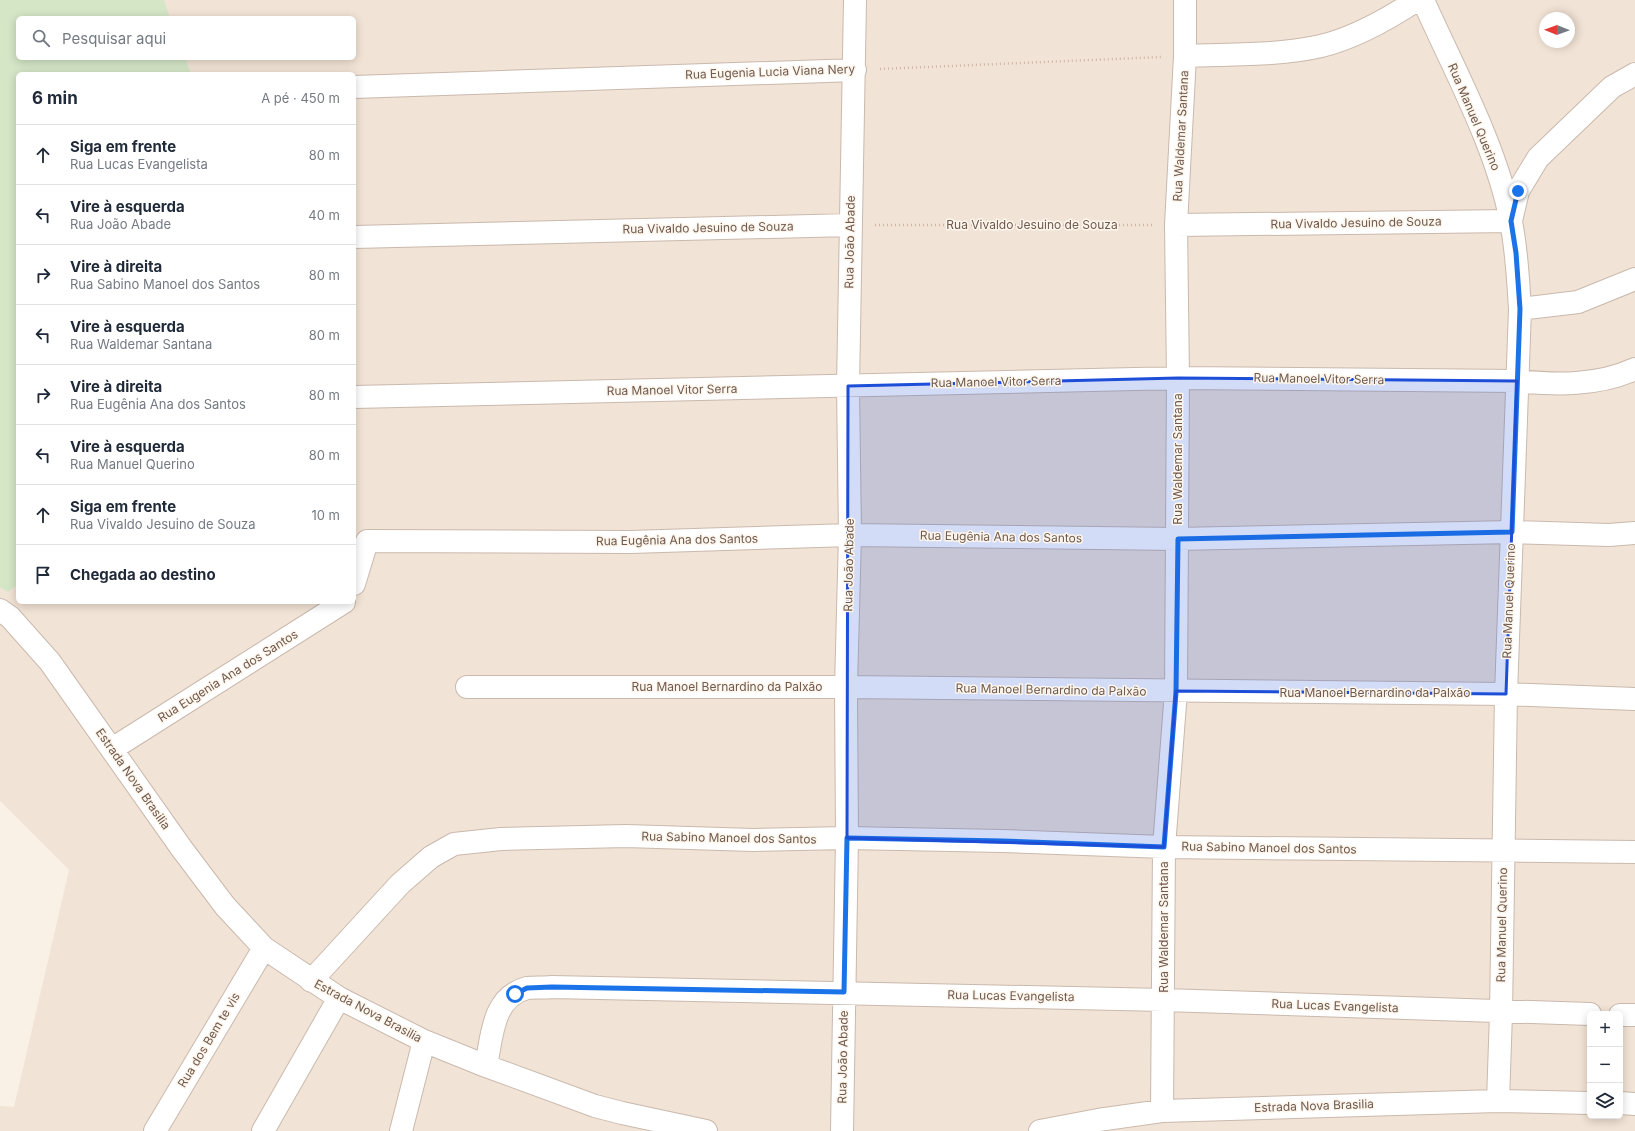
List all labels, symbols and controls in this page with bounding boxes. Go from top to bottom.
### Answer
north arrow [1539,12,1575,48]
search box [16,16,356,60]
icon: search [30,27,52,49]
text: Pesquisar aqui [62,29,166,48]
street label: Rua Eugenia Lucia Viana Nery [685,61,855,82]
street label: Rua Manuel Querino [1445,61,1504,173]
street label: Rua Waldemar Santana [1170,70,1191,202]
text: 6 min [32,88,78,108]
text: A pé · 450 m [261,90,340,106]
text: Siga em frente [70,137,176,156]
icon: ahead [32,144,54,166]
text: 80 m [309,147,340,163]
text: Rua Lucas Evangelista [70,156,208,172]
route end [1509,182,1527,200]
street label: Rua João Abade [841,195,858,289]
text: Vire à esquerda [70,197,185,216]
icon: left [32,204,54,226]
text: 40 m [308,207,340,223]
street label: Rua Vivaldo Jesuino de Souza [1270,214,1442,231]
text: Rua João Abade [70,216,171,232]
street label: Rua Vivaldo Jesuino de Souza [946,217,1118,232]
street label: Rua Vivaldo Jesuino de Souza [622,219,794,236]
text: Vire à direita [70,257,162,276]
icon: right [32,264,54,286]
text: 80 m [309,267,340,283]
text: Rua Sabino Manoel dos Santos [70,276,260,292]
text: Vire à esquerda [70,317,185,336]
icon: left [32,324,54,346]
text: 80 m [309,327,340,343]
text: Rua Waldemar Santana [70,336,212,352]
street label: Rua Manoel Vitor Serra [1253,370,1385,387]
street label: Rua Manoel Vitor Serra [930,373,1062,390]
text: Vire à direita [70,377,162,396]
street label: Rua Manoel Vitor Serra [606,381,738,398]
icon: right [32,384,54,406]
text: 80 m [309,387,340,403]
street label: Rua Waldemar Santana [1170,393,1185,525]
text: Rua Eugênia Ana dos Santos [70,396,246,412]
text: Vire à esquerda [70,437,185,456]
icon: left [32,444,54,466]
text: 80 m [309,447,340,463]
text: Rua Manuel Querino [70,456,195,472]
text: Siga em frente [70,497,176,516]
icon: ahead [32,504,54,526]
text: 10 m [311,507,340,523]
text: Rua Vivaldo Jesuino de Souza [70,516,256,532]
street label: Rua João Abade [840,518,857,612]
street label: Rua Eugênia Ana dos Santos [920,528,1082,545]
street label: Rua Eugênia Ana dos Santos [596,531,758,548]
street label: Rua Manuel Querino [1499,543,1518,659]
icon: arrive [32,564,54,586]
text: Chegada ao destino [70,565,216,584]
street label: Rua Eugenia Ana dos Santos [155,626,301,725]
street label: Rua Manoel Bernardino da Palxão [632,679,822,694]
street label: Rua Manoel Bernardino da Palxão [955,680,1147,699]
street label: Rua Manoel Bernardino da Palxão [1280,685,1470,700]
street label: Estrada Nova Brasilia [93,725,174,832]
street label: Rua Sabino Manoel dos Santos [641,828,817,847]
street label: Rua Sabino Manoel dos Santos [1181,838,1357,857]
street label: Rua Waldemar Santana [1156,861,1171,993]
street label: Rua Manuel Querino [1493,867,1510,983]
street label: Estrada Nova Brasilia [312,976,425,1045]
route start [506,985,524,1003]
street label: Rua Lucas Evangelista [947,987,1075,1004]
street label: Rua dos Bem te vis [174,990,243,1090]
street label: Rua Lucas Evangelista [1271,996,1399,1015]
street label: Rua João Abade [834,1010,851,1104]
map controls [1587,1011,1623,1119]
button: + [1587,1011,1623,1047]
button: − [1587,1047,1623,1083]
button: layers [1587,1083,1623,1119]
street label: Estrada Nova Brasilia [1254,1096,1374,1115]

